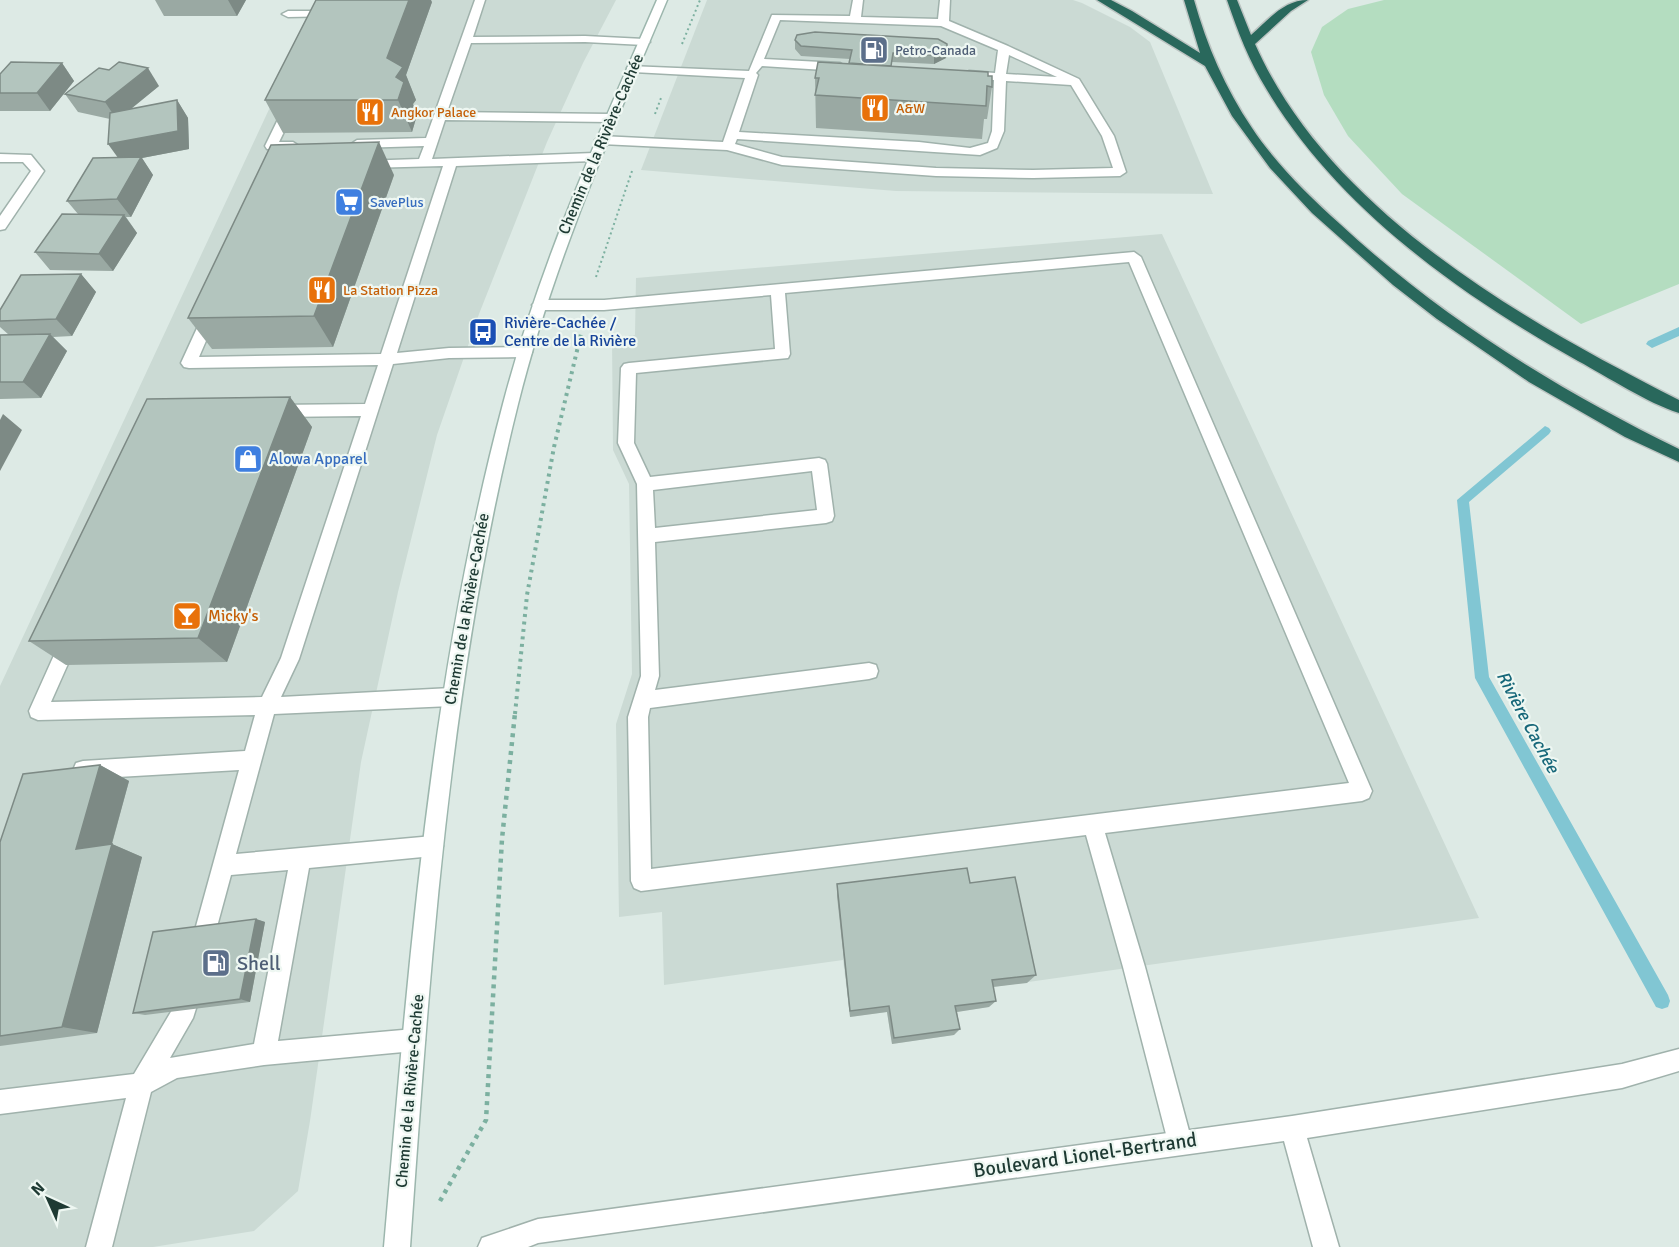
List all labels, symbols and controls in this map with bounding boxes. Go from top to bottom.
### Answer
fuel station icon: Petro-Canada [858,34,890,66]
place label: Petro-Canada [895,42,976,59]
street label: Chemin de la Rivière-Cachée [554,51,648,237]
restaurant icon: A&W [859,92,891,124]
restaurant icon: Angkor Palace [354,96,386,128]
place label: A&W [896,100,925,117]
place label: Angkor Palace [391,104,476,121]
supermarket icon: SavePlus [333,186,365,218]
place label: SavePlus [370,194,424,211]
restaurant icon: La Station Pizza [306,274,338,306]
place label: La Station Pizza [343,282,438,299]
place label: Rivière-Cachée / Centre de la Rivière [504,313,636,351]
bus stop icon: Rivière-Cachée / Centre de la Rivière [467,316,499,348]
shop icon: Alowa Apparel [232,443,264,475]
place label: Alowa Apparel [269,449,368,469]
street label: Chemin de la Rivière-Cachée [440,512,494,706]
bar icon: Micky's [171,600,203,632]
place label: Micky's [208,606,259,626]
water label: Rivière Cachée [1492,667,1565,778]
fuel station icon: Shell [200,947,232,979]
place label: Shell [237,951,281,976]
street label: Chemin de la Rivière-Cachée [392,993,428,1189]
street label: Boulevard Lionel-Bertrand [972,1127,1198,1183]
north arrow [18,1169,78,1229]
text: N [27,1178,49,1200]

